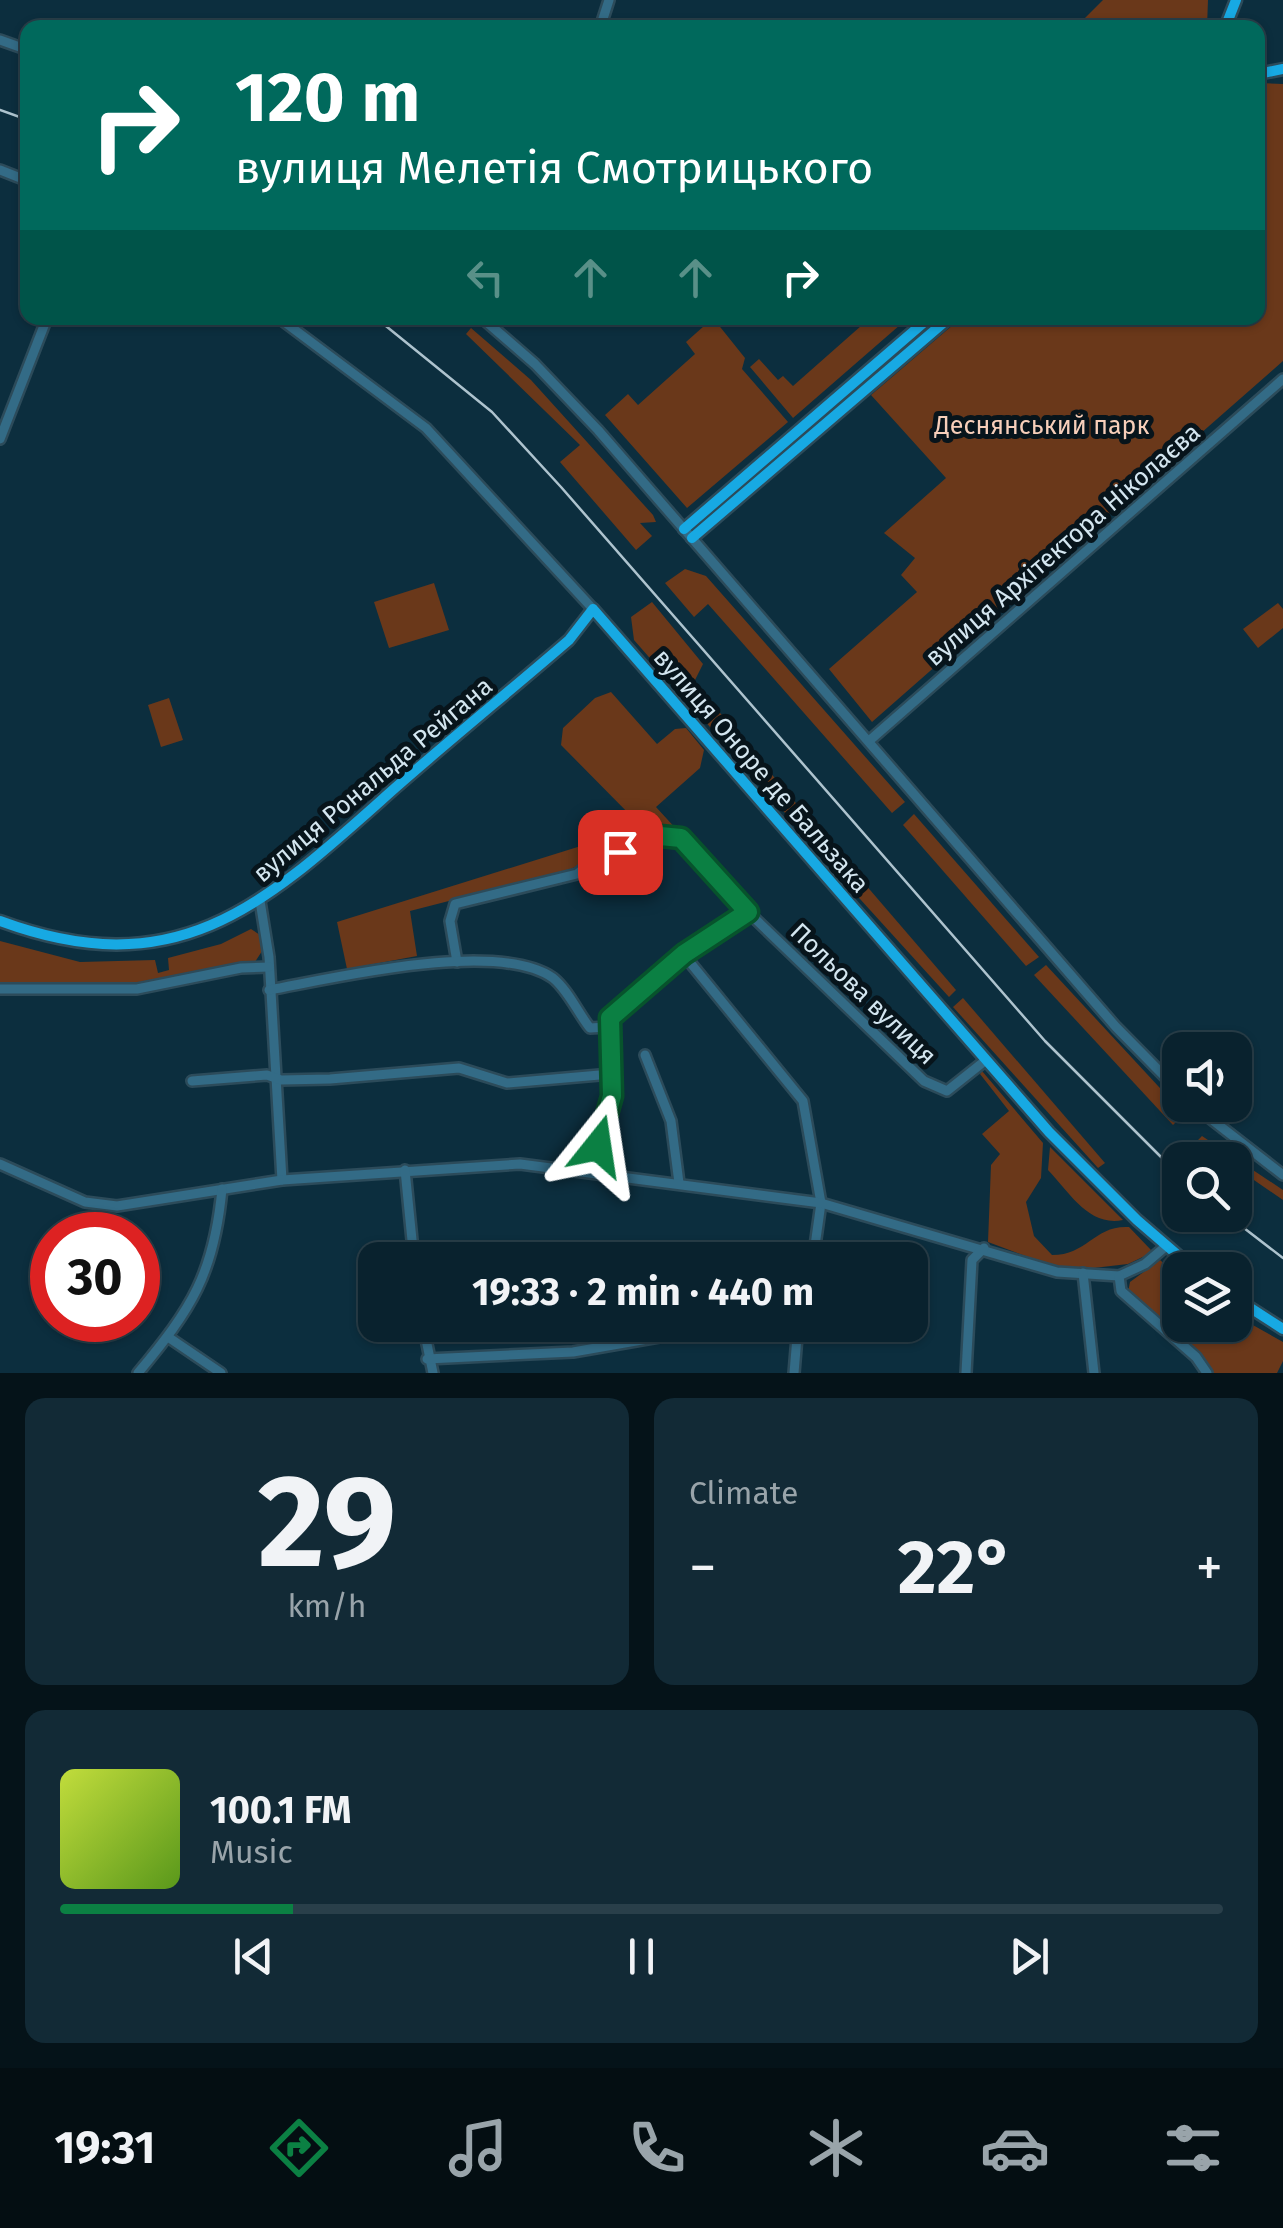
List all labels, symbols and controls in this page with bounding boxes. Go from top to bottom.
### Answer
text: 120 m [235,56,420,140]
icon: right [70,60,200,190]
text: вулиця Мелетія Смотрицького [235,141,873,195]
icon: left [458,250,513,305]
icon: ahead [563,250,618,305]
icon: ahead [668,250,723,305]
icon: right [773,250,828,305]
park label: Деснянський парк [934,411,1149,441]
street label: вулиця Архітектора Ніколаєва [919,417,1207,673]
street label: вулиця Оноре де Бальзака [647,643,875,899]
street label: вулиця Рональда Рейгана [247,671,499,889]
pin [578,810,663,895]
icon: arrive [593,825,648,880]
street label: Польова вулиця [784,917,942,1071]
map controls [1162,1032,1252,1342]
button: sound [1162,1032,1252,1122]
position arrow [546,1094,650,1198]
button: search [1162,1142,1252,1232]
speed limit sign: 30 [30,1212,160,1342]
button: layers [1162,1252,1252,1342]
text: 19:33 · 2 min · 440 m [472,1269,814,1315]
text: 29 [258,1444,396,1600]
text: Climate [689,1474,798,1512]
text: 22° [898,1523,1014,1613]
text: − [689,1535,717,1601]
text: + [1196,1535,1223,1601]
text: km/h [287,1587,367,1625]
text: 100.1 FM [210,1787,351,1833]
text: Music [210,1833,293,1871]
icon: previous [226,1929,281,1984]
icon: pause [614,1929,669,1984]
icon: next [1002,1929,1057,1984]
icon: directions [264,2113,334,2183]
icon: music [443,2113,513,2183]
icon: phone [622,2113,692,2183]
icon: climate [801,2113,871,2183]
icon: car [980,2113,1050,2183]
icon: filters [1158,2113,1228,2183]
text: 19:31 [54,2121,155,2175]

